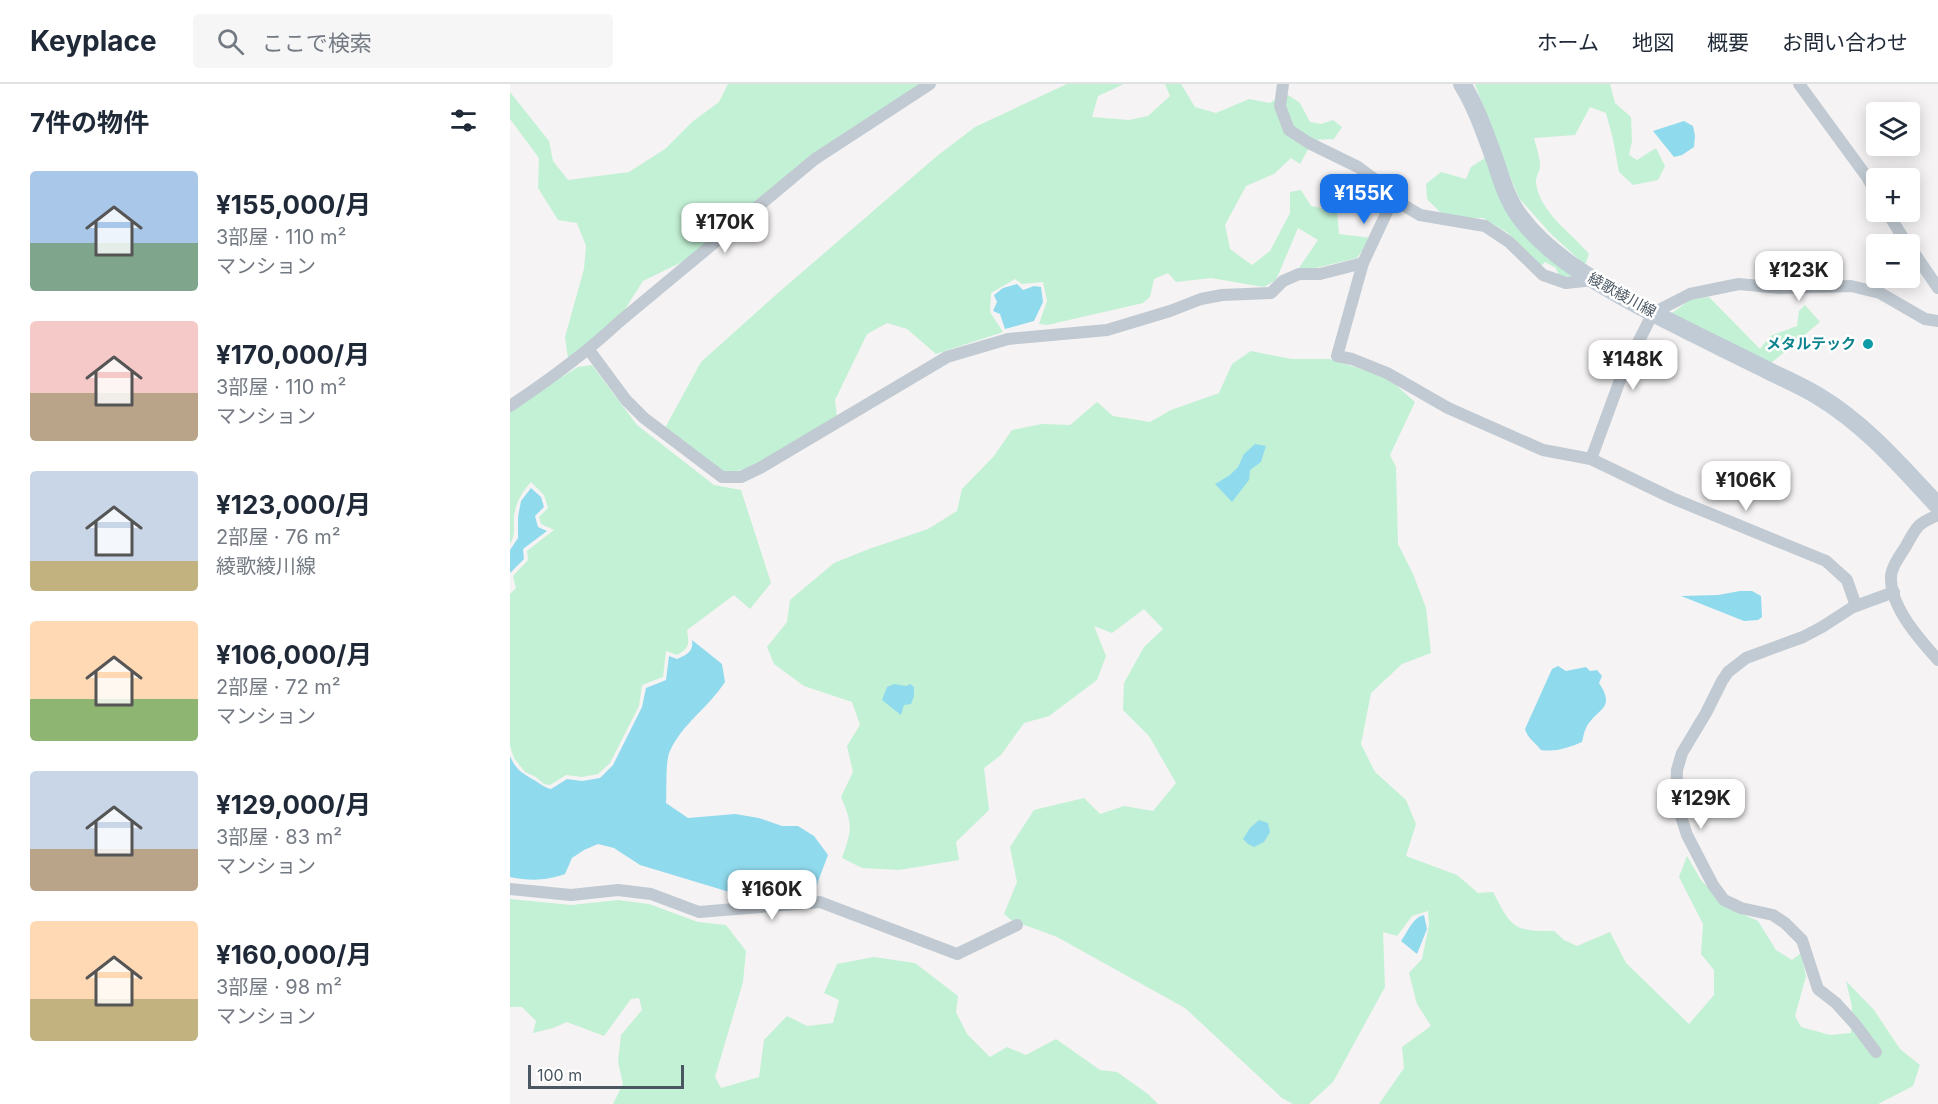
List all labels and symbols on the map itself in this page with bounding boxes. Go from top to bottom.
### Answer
pin: ¥155K [1322,174,1406,225]
pin: ¥170K [683,203,767,254]
pin: ¥123K [1757,251,1841,302]
street label: 綾歌綾川線 [1585,268,1660,321]
place label: メタルテック [1766,334,1856,353]
marker: メタルテック [1861,337,1875,351]
pin: ¥148K [1591,340,1675,391]
pin: ¥106K [1704,461,1788,512]
pin: ¥129K [1659,779,1743,830]
pin: ¥160K [730,870,814,921]
scale bar [528,1062,684,1090]

